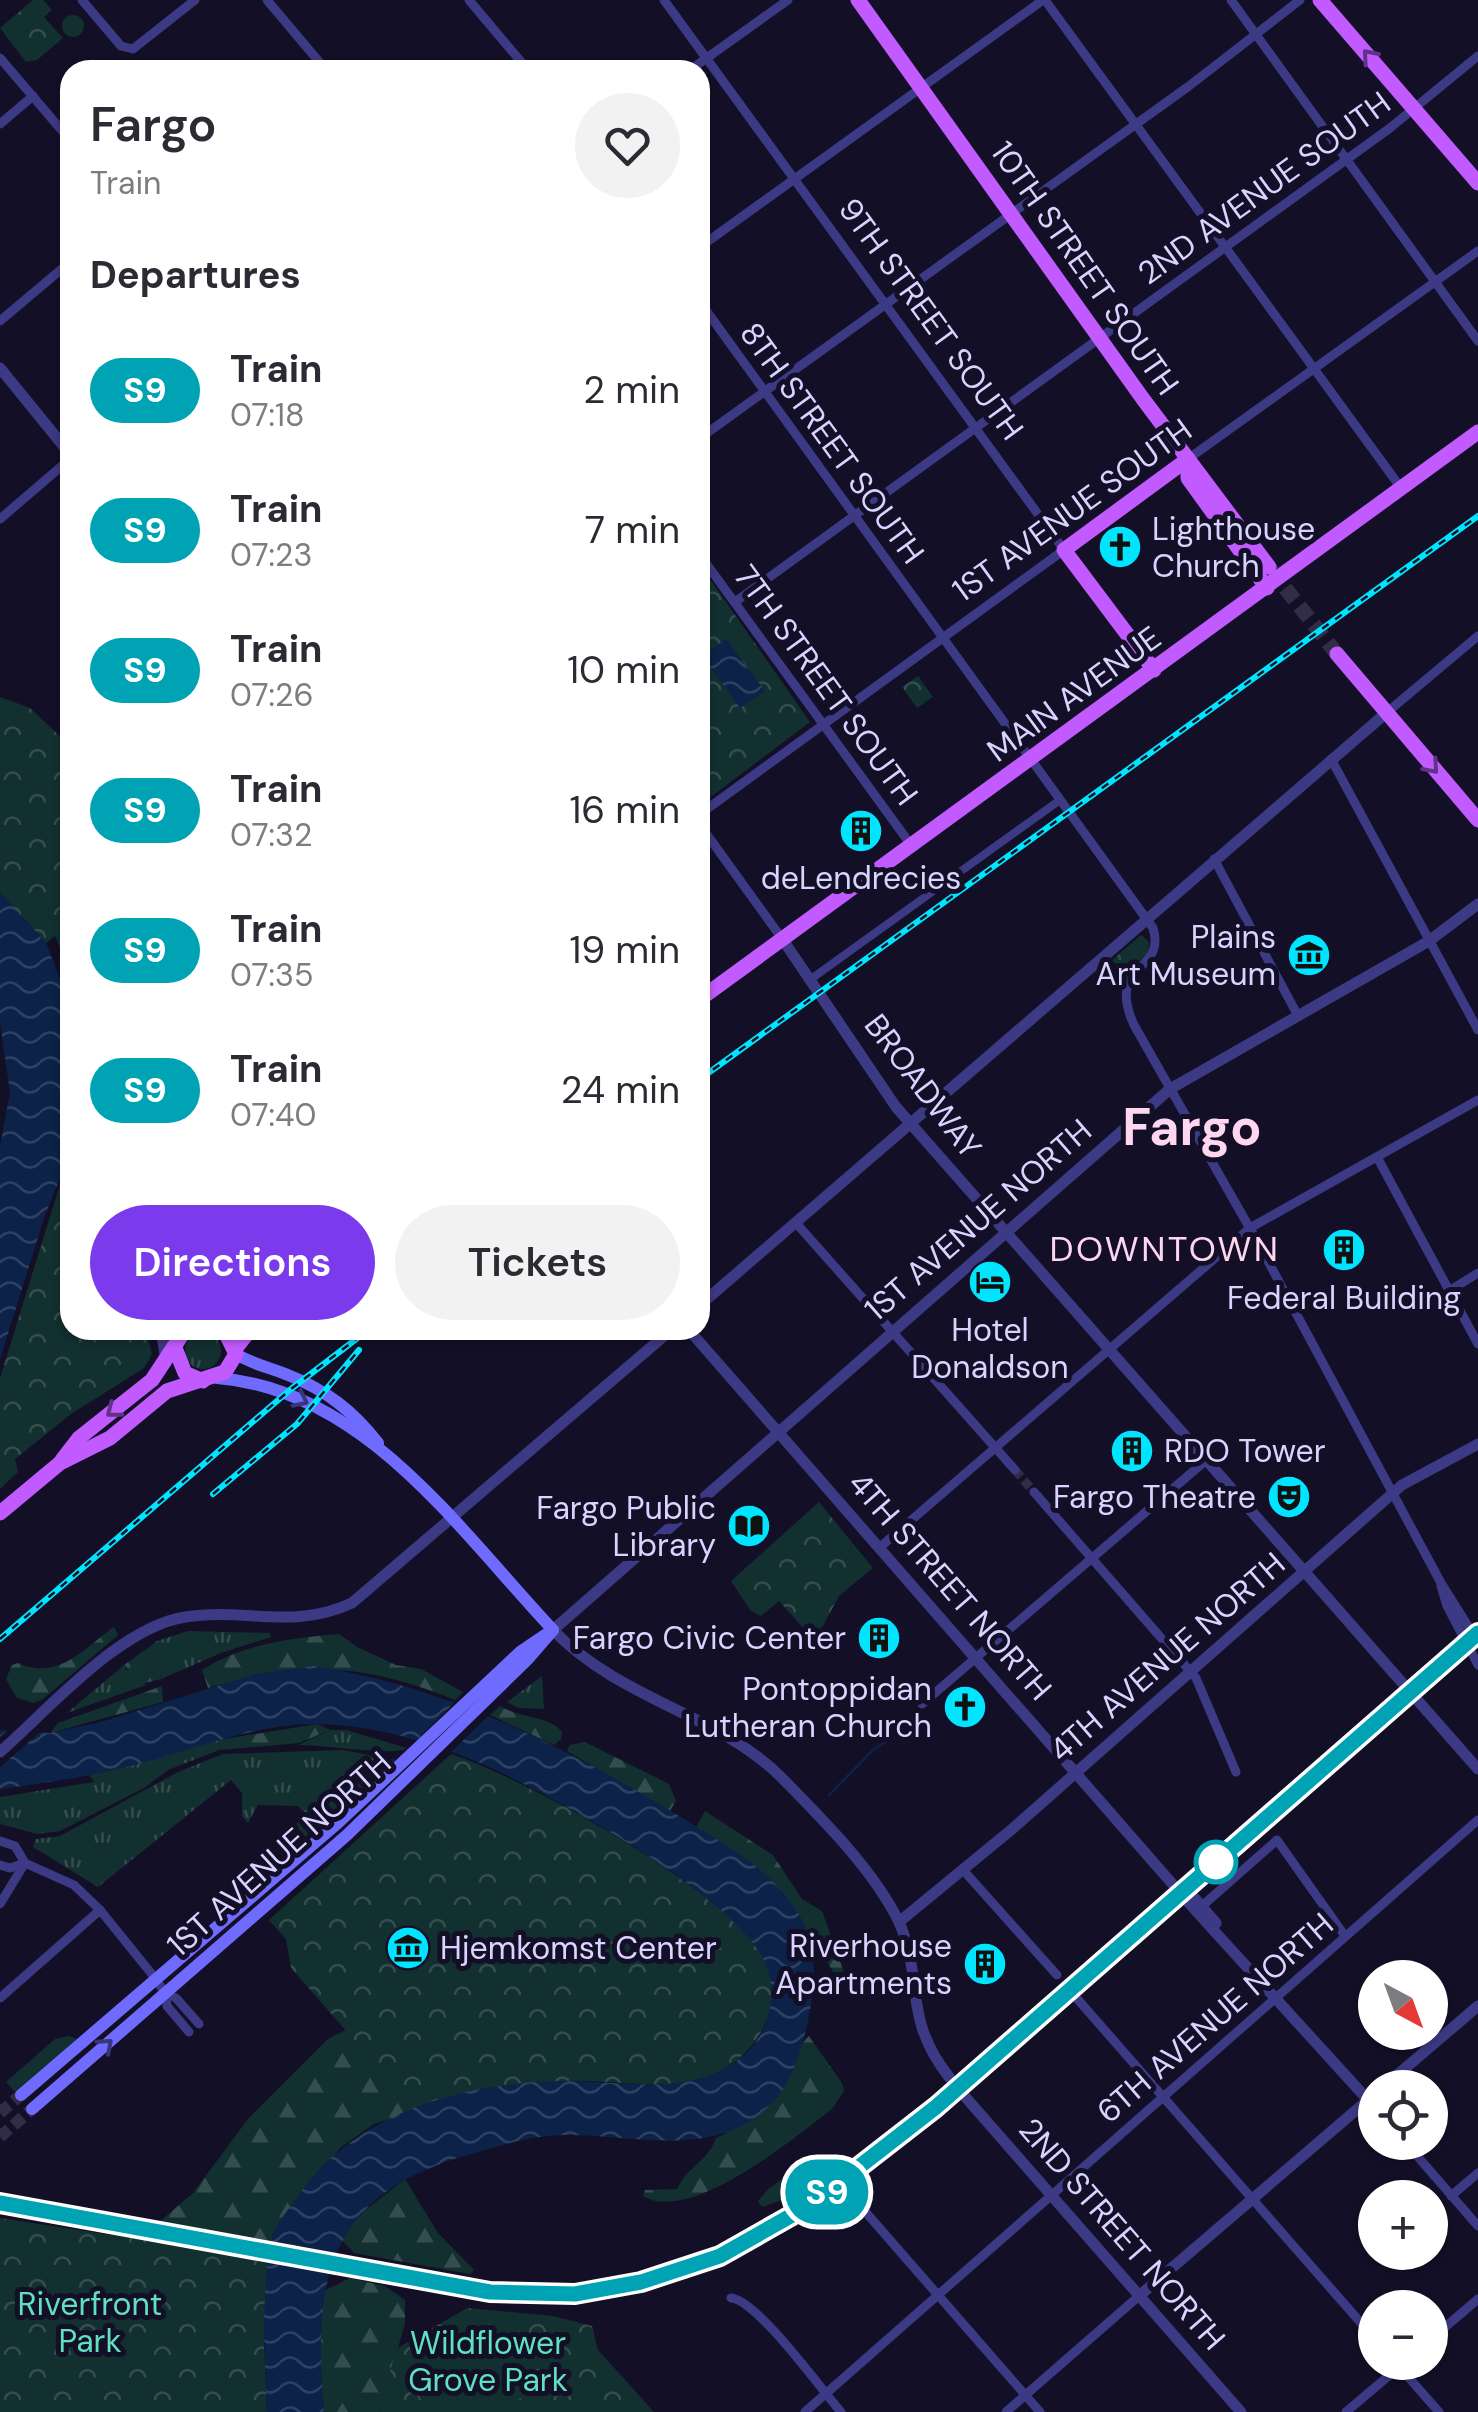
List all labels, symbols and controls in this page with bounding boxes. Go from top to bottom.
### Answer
one-way arrow [1362,49,1380,68]
street label: 2ND AVENUE SOUTH [1129,82,1399,294]
text: Fargo [90,93,217,156]
button: heart [575,93,680,198]
street label: 10TH STREET SOUTH [982,133,1188,403]
text: Train [90,162,161,204]
street label: 9TH STREET SOUTH [829,190,1033,448]
text: Departures [90,250,301,300]
street label: 8TH STREET SOUTH [730,314,934,572]
text: Train [230,344,323,394]
text: 2 min [583,365,680,415]
text: S9 [123,367,167,413]
text: 07:18 [230,394,304,436]
street label: 1ST AVENUE SOUTH [944,409,1200,611]
text: Train [230,484,323,534]
text: 7 min [585,505,680,555]
text: S9 [123,507,167,553]
place label: Lighthouse Church [1152,508,1315,587]
church icon: Lighthouse Church [1097,524,1143,570]
text: 07:23 [230,534,312,576]
street label: 7TH STREET SOUTH [725,557,927,813]
street label: MAIN AVENUE [979,617,1169,771]
text: Train [230,624,323,674]
text: 10 min [567,645,680,695]
text: S9 [123,647,167,693]
text: 07:26 [230,674,314,716]
one-way arrow [1420,755,1438,774]
text: Train [230,764,323,814]
text: 16 min [569,785,680,835]
text: S9 [123,787,167,833]
building icon: deLendrecies [838,808,884,854]
text: 07:32 [230,814,312,856]
place label: deLendrecies [761,857,961,899]
text: Train [230,904,323,954]
place label: Plains Art Museum [1096,916,1276,995]
text: 19 min [569,925,680,975]
text: S9 [123,927,167,973]
museum icon: Plains Art Museum [1286,932,1332,978]
text: 07:35 [230,954,313,996]
street label: BROADWAY [855,1005,991,1167]
text: Train [230,1044,323,1094]
text: 24 min [561,1065,680,1115]
text: S9 [123,1067,167,1113]
district label: Fargo [1122,1093,1262,1161]
text: 07:40 [230,1094,316,1136]
street label: 1ST AVENUE NORTH [856,1110,1100,1330]
button: Directions [90,1205,375,1320]
button: Tickets [395,1205,680,1320]
district label: DOWNTOWN [1049,1226,1281,1272]
building icon: Federal Building [1321,1227,1367,1273]
hotel icon: Hotel Donaldson [967,1259,1013,1305]
place label: Federal Building [1227,1277,1461,1319]
place label: Hotel Donaldson [911,1309,1069,1388]
one-way arrow [291,1387,309,1407]
one-way arrow [106,1400,124,1417]
building icon: RDO Tower [1109,1428,1155,1474]
place label: RDO Tower [1164,1430,1326,1472]
street label: 4TH STREET NORTH [839,1463,1061,1709]
theatre icon: Fargo Theatre [1266,1474,1312,1520]
place label: Fargo Theatre [1053,1476,1256,1518]
place label: Fargo Public Library [536,1487,716,1566]
library icon: Fargo Public Library [726,1503,772,1549]
street label: 4TH AVENUE NORTH [1040,1543,1294,1771]
building icon: Fargo Civic Center [856,1615,902,1661]
place label: Fargo Civic Center [573,1617,846,1659]
place label: Pontoppidan Lutheran Church [684,1668,932,1747]
church icon: Pontoppidan Lutheran Church [942,1684,988,1730]
street label: 1ST AVENUE NORTH [158,1742,400,1966]
unlabelled marker [1195,1841,1237,1883]
street label: 6TH AVENUE NORTH [1088,1904,1342,2132]
museum icon: Hjemkomst Center [385,1925,431,1971]
place label: Riverhouse Apartments [775,1925,952,2004]
place label: Hjemkomst Center [440,1927,717,1969]
building icon: Riverhouse Apartments [962,1941,1008,1987]
north arrow [1358,1960,1448,2050]
map controls [1358,1960,1448,2380]
one-way arrow [94,2039,112,2057]
button: locate [1358,2070,1448,2160]
street label: 2ND STREET NORTH [1010,2109,1234,2359]
line badge: S9 [782,2160,872,2224]
text: S9 [805,2169,849,2215]
button: + [1358,2180,1448,2270]
park label: Riverfront Park [18,2283,162,2362]
button: − [1358,2290,1448,2380]
park label: Wildflower Grove Park [408,2322,568,2401]

